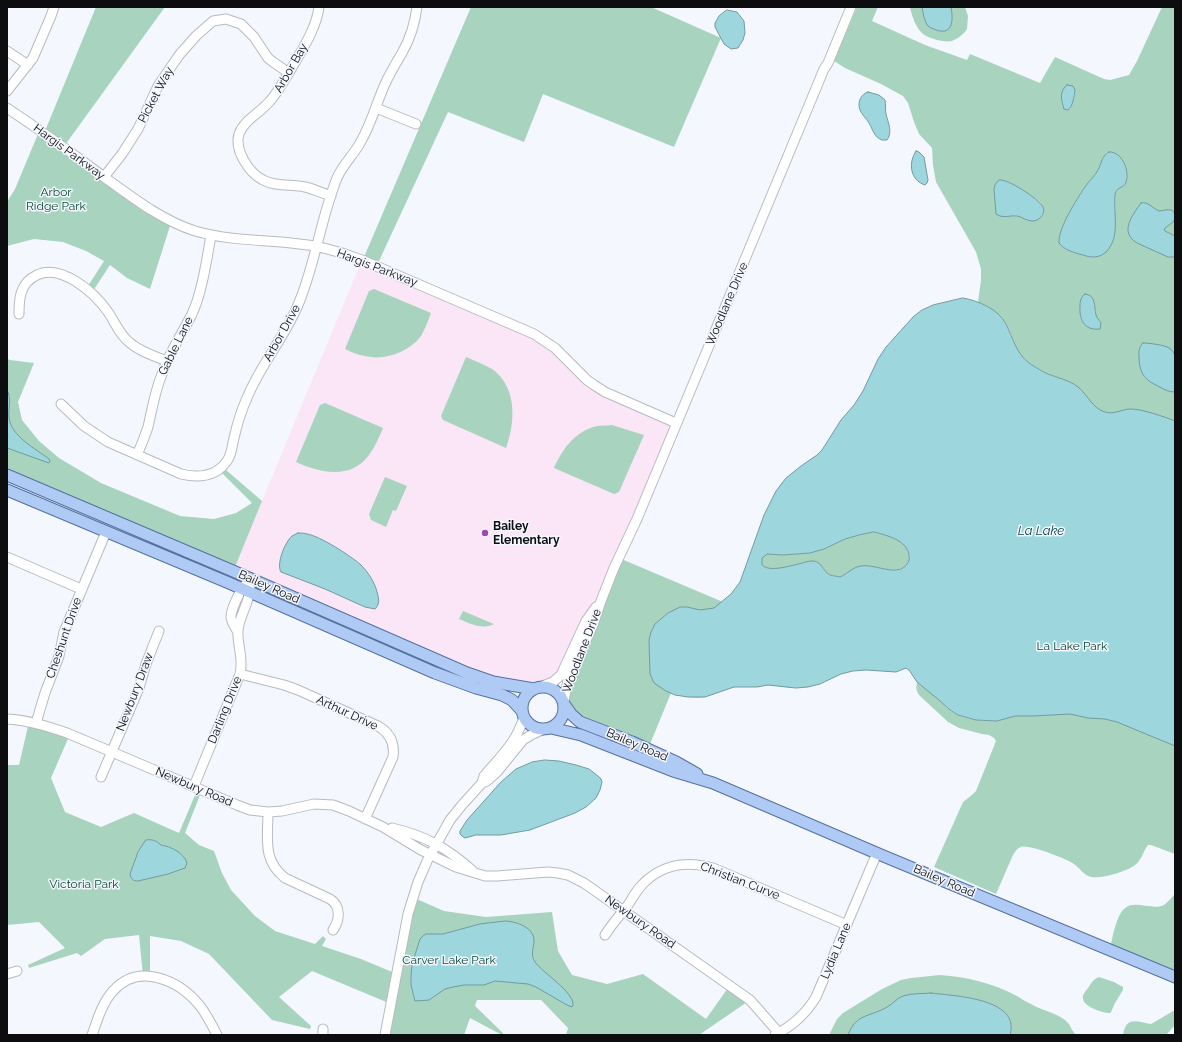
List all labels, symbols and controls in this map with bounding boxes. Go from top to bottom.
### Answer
street label: Arbor Bay [271,41,311,95]
street label: Picket Way [135,64,177,126]
street label: Hargis Parkway [30,121,108,183]
park label: Arbor Ridge Park [26,185,86,213]
street label: Hargis Parkway [335,246,419,290]
street label: Woodlane Drive [703,260,751,348]
street label: Arbor Drive [260,302,304,364]
street label: Gable Lane [156,314,196,378]
place label: Bailey Elementary [493,519,560,547]
water label: La Lake [1018,523,1064,539]
marker: Bailey Elementary [480,528,490,538]
street label: Bailey Road [236,567,302,607]
street label: Cheshunt Drive [43,596,85,680]
street label: Woodlane Drive [559,607,605,695]
park label: La Lake Park [1037,639,1107,653]
street label: Newbury Draw [113,651,157,733]
street label: Darling Drive [205,674,245,746]
street label: Arthur Drive [314,692,380,734]
street label: Bailey Road [604,726,670,764]
street label: Newbury Road [153,764,235,810]
street label: Christian Curve [698,859,782,903]
street label: Bailey Road [911,862,977,900]
park label: Victoria Park [49,877,119,891]
street label: Newbury Road [602,892,678,952]
street label: Lydia Lane [818,921,854,981]
park label: Carver Lake Park [402,953,496,967]

